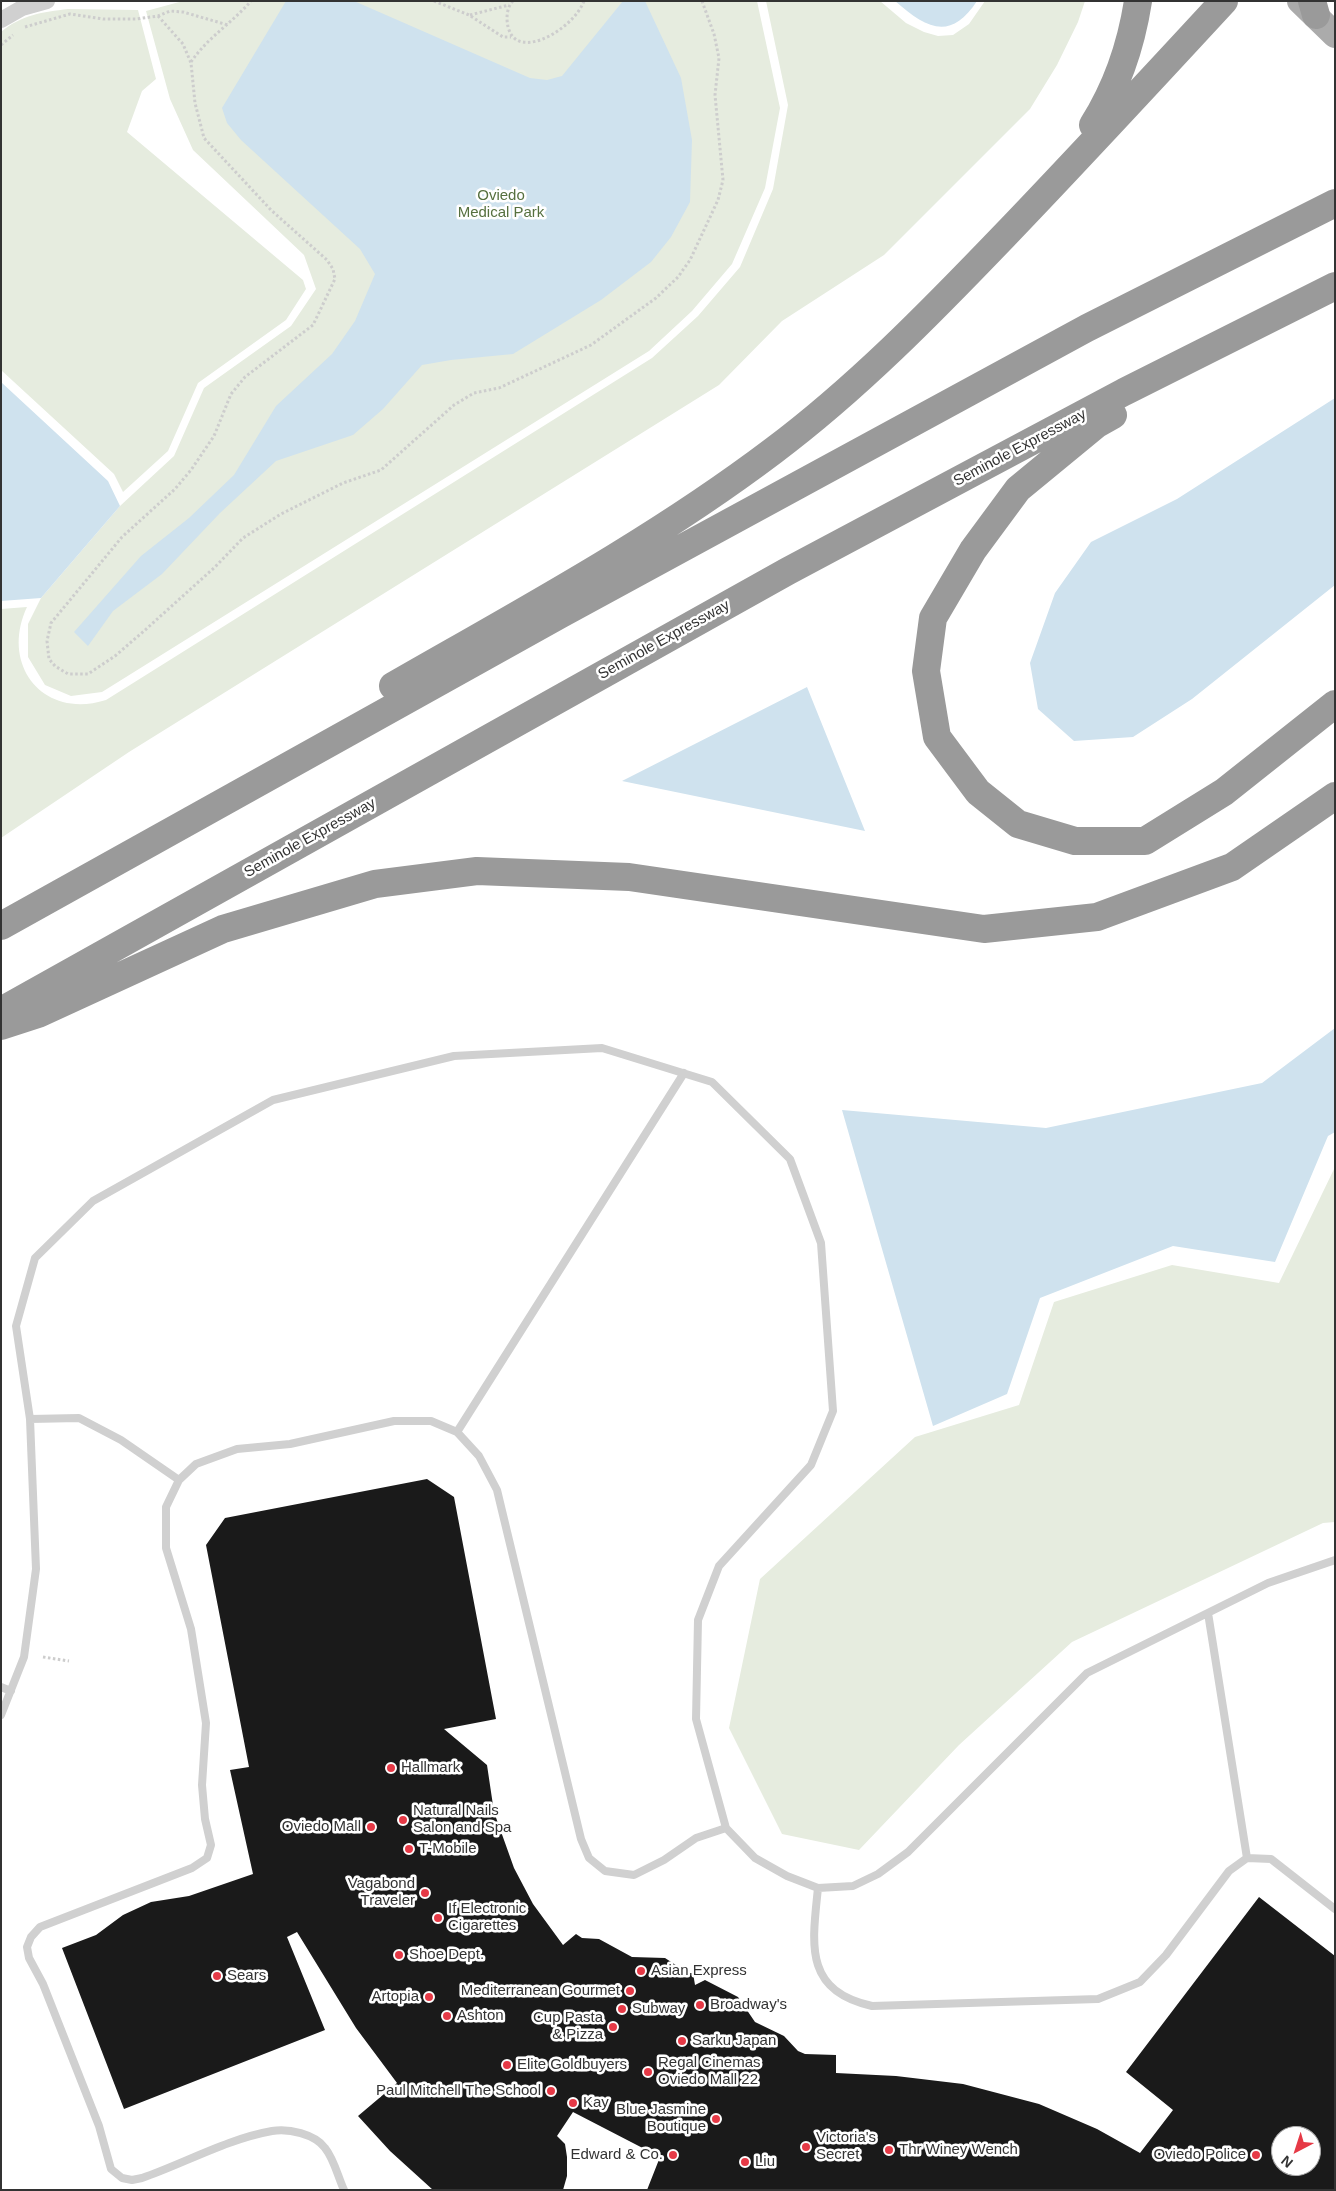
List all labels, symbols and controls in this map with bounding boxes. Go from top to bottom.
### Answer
park label: Oviedo Medical Park [458,187,544,222]
street label: Seminole Expressway [951,405,1089,491]
street label: Seminole Expressway [595,596,733,684]
street label: Seminole Expressway [241,794,379,882]
place label: Hallmark [401,1759,460,1777]
marker: Hallmark [385,1762,397,1774]
place label: Natural Nails Salon and Spa [413,1802,511,1837]
marker: Natural Nails Salon and Spa [397,1814,409,1826]
place label: Oviedo Mall [282,1818,361,1836]
marker: Oviedo Mall [365,1821,377,1833]
place label: T-Mobile [419,1840,477,1858]
marker: T-Mobile [403,1843,415,1855]
place label: Vagabond Traveler [348,1875,415,1910]
marker: Vagabond Traveler [419,1887,431,1899]
place label: If Electronic Cigarettes [448,1900,526,1935]
marker: If Electronic Cigarettes [432,1912,444,1924]
place label: Shoe Dept. [409,1946,484,1964]
marker: Shoe Dept. [393,1949,405,1961]
place label: Asian Express [651,1962,747,1980]
marker: Asian Express [635,1965,647,1977]
place label: Sears [227,1967,266,1985]
marker: Sears [211,1970,223,1982]
place label: Mediterranean Gourmet [461,1982,620,2000]
marker: Mediterranean Gourmet [624,1985,636,1997]
place label: Artopia [371,1988,419,2006]
marker: Artopia [423,1991,435,2003]
place label: Broadway's [710,1996,787,2014]
marker: Broadway's [694,1999,706,2011]
place label: Subway [632,2000,685,2018]
marker: Subway [616,2003,628,2015]
place label: Ashton [457,2007,504,2025]
place label: Cup Pasta & Pizza [533,2009,603,2044]
marker: Ashton [441,2010,453,2022]
marker: Cup Pasta & Pizza [607,2021,619,2033]
place label: Sarku Japan [692,2032,776,2050]
marker: Sarku Japan [676,2035,688,2047]
place label: Regal Cinemas Oviedo Mall 22 [658,2054,761,2089]
place label: Elite Goldbuyers [517,2056,627,2074]
marker: Elite Goldbuyers [501,2059,513,2071]
marker: Regal Cinemas Oviedo Mall 22 [642,2066,654,2078]
place label: Paul Mitchell The School [376,2082,541,2100]
marker: Paul Mitchell The School [545,2085,557,2097]
place label: Kay [583,2094,609,2112]
marker: Kay [567,2097,579,2109]
place label: Blue Jasmine Boutique [616,2101,706,2136]
marker: Blue Jasmine Boutique [710,2113,722,2125]
north arrow [1271,2126,1321,2176]
place label: Victoria's Secret [816,2129,876,2164]
marker: Victoria's Secret [800,2141,812,2153]
place label: Thr Winey Wench [899,2141,1018,2159]
marker: Thr Winey Wench [883,2144,895,2156]
place label: Edward & Co. [570,2146,663,2164]
place label: Oviedo Police [1153,2146,1246,2164]
marker: Edward & Co. [667,2149,679,2161]
marker: Oviedo Police [1250,2149,1262,2161]
text: N [1278,2152,1296,2171]
place label: Liu [755,2153,775,2171]
marker: Liu [739,2156,751,2168]

